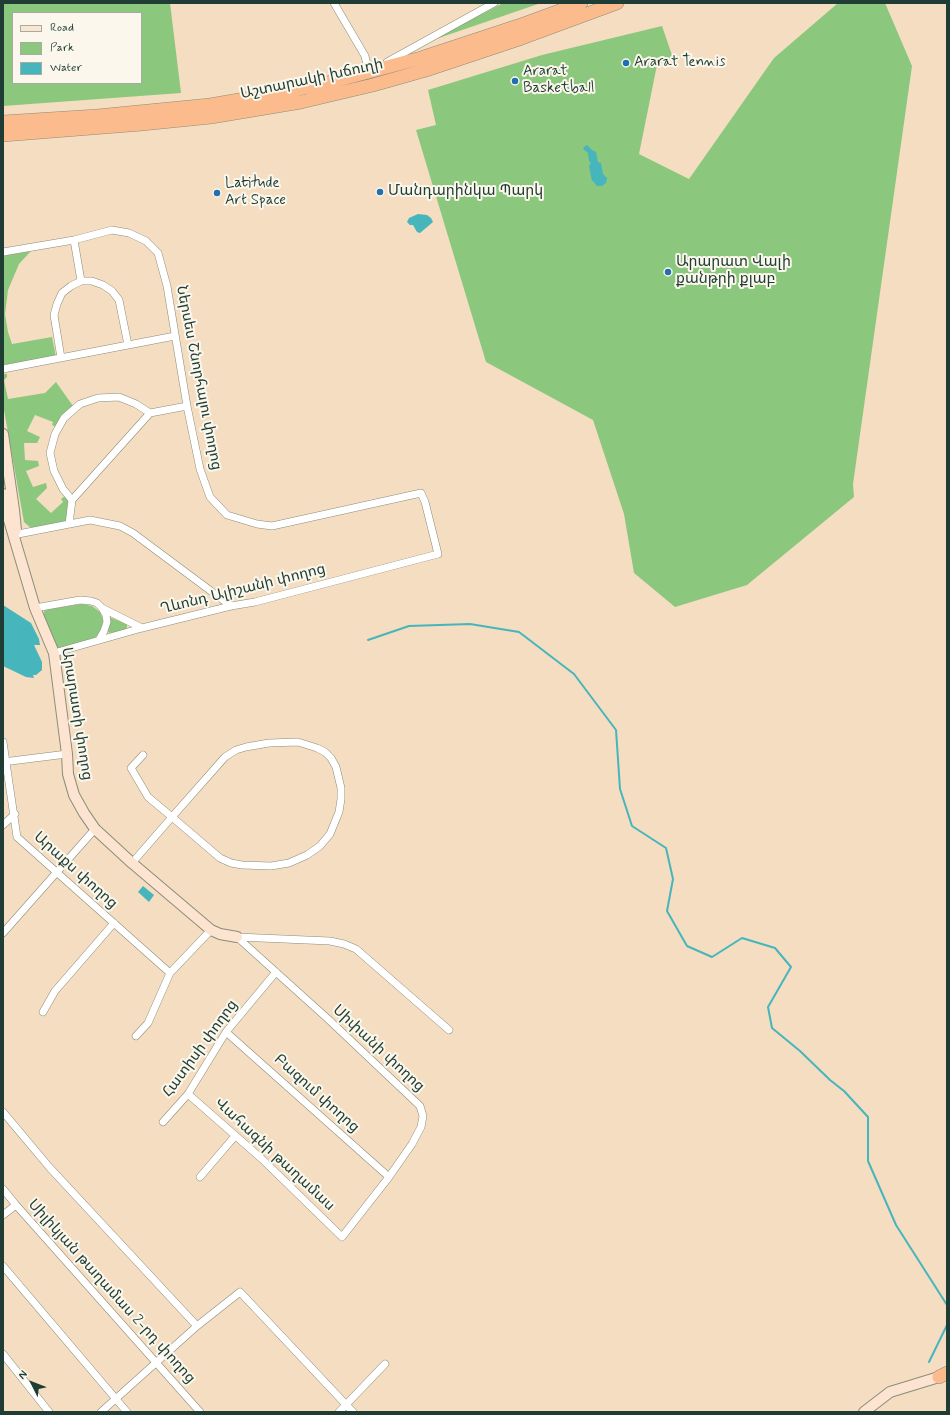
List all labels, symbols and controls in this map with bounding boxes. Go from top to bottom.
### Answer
legend [12,12,142,84]
text: Road [50,20,74,36]
text: Park [50,40,74,56]
place label: Ararat Tennis [634,54,726,72]
street label: Աշտարակի խճուղի [239,56,385,104]
marker: Ararat Tennis [621,58,631,68]
text: Water [50,60,82,76]
place label: Ararat Basketball [523,63,595,98]
marker: Ararat Basketball [510,76,520,86]
place label: Latitude Art Space [225,175,286,210]
place label: Մանդարինկա Պարկ [388,183,543,201]
marker: Մանդարինկա Պարկ [375,187,385,197]
marker: Latitude Art Space [212,188,222,198]
place label: Արարատ Վալի քանթրի քլաբ [676,254,791,289]
marker: Արարատ Վալի քանթրի քլաբ [663,267,673,277]
street label: Ներսես Շնորհալու փողոց [171,284,225,472]
street label: Ղևոնդ Ալիշանի փողոց [158,561,328,619]
street label: Արարատի փողոց [57,646,95,782]
street label: Արաքս փողոց [29,829,121,913]
street label: Հատիսի փողոց [160,997,242,1101]
street label: Սիփանի փողոց [328,1002,428,1096]
street label: Բազում փողոց [269,1051,363,1137]
street label: Վահագնի թաղամաս [210,1095,338,1215]
street label: Սիլիկյան թաղամաս 2-րդ փողոց [24,1196,198,1388]
north arrow [12,1363,52,1403]
text: N [15,1368,31,1382]

